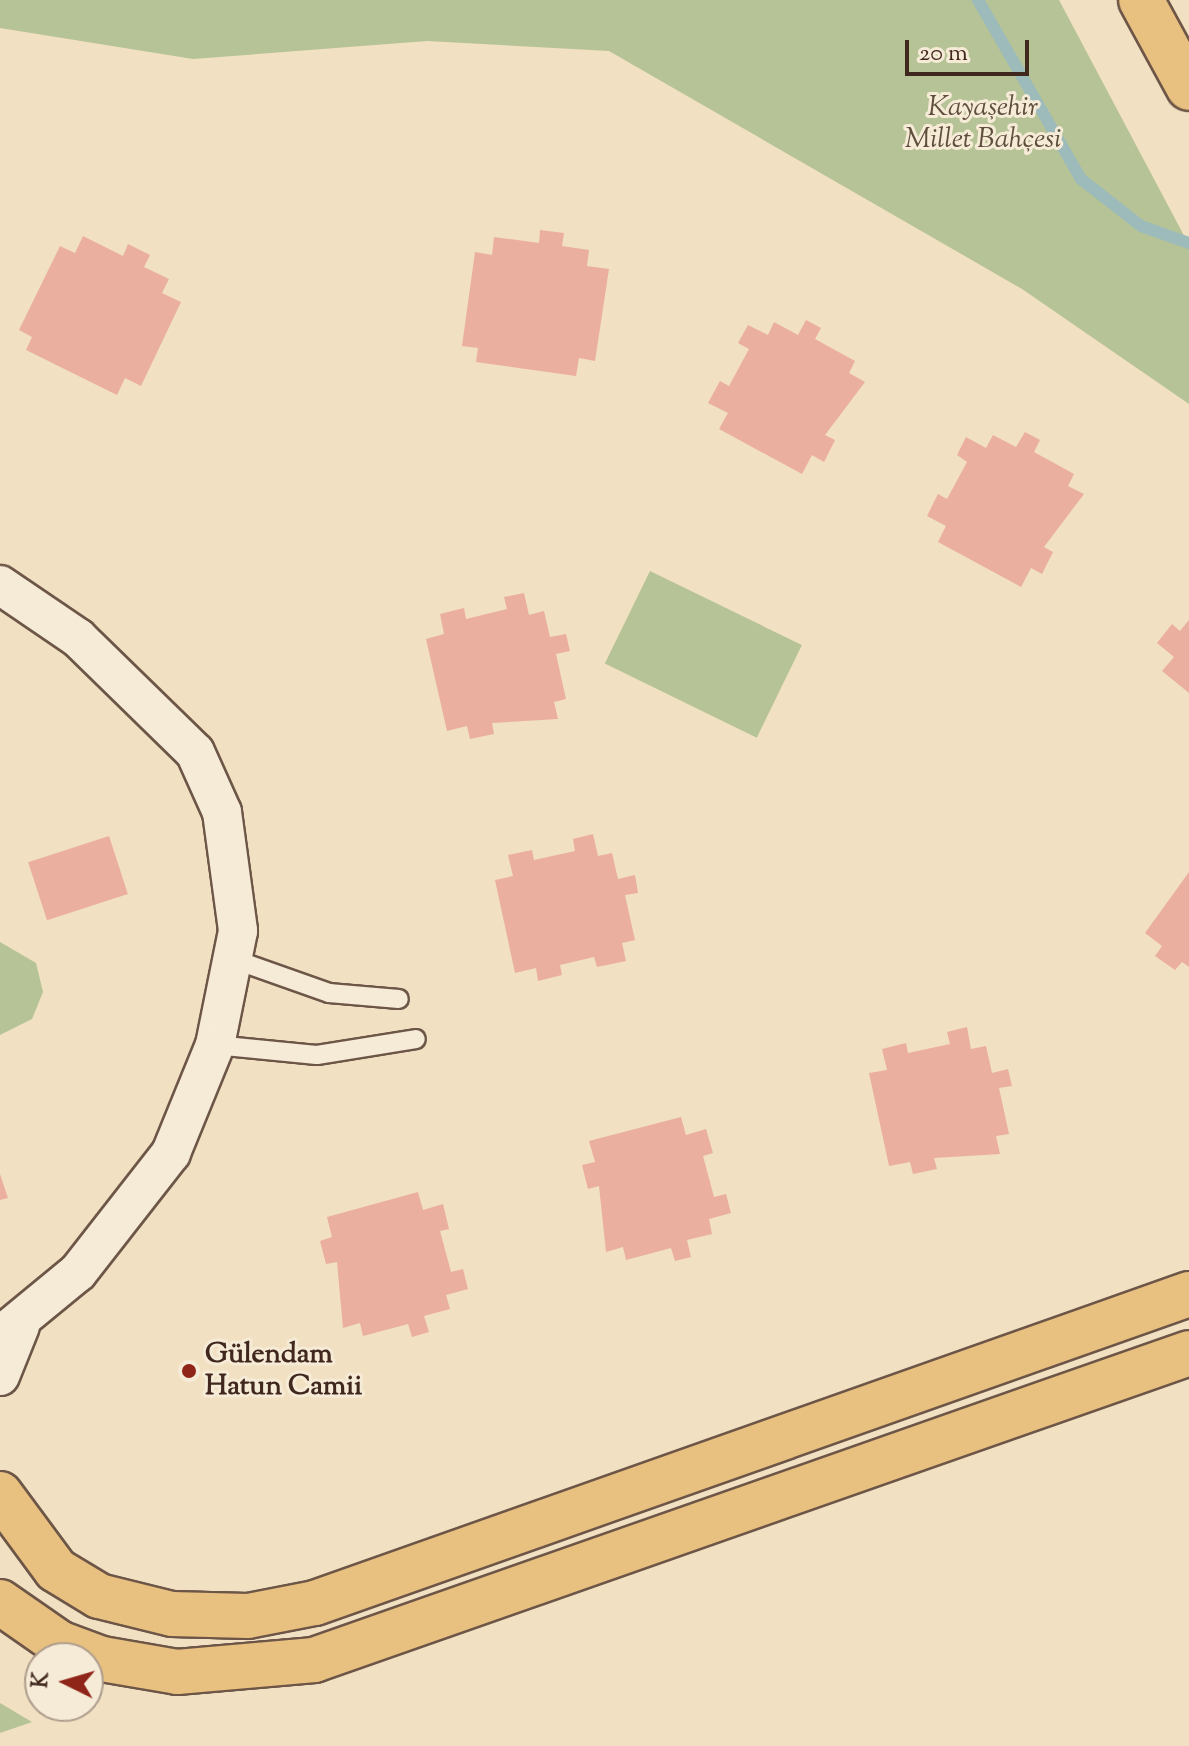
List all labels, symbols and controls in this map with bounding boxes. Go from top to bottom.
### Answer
scale bar [909,24,1033,74]
text: 20 m [919,37,968,71]
park label: Kayaşehir Millet Bahçesi [905,91,1061,157]
place label: Gülendam Hatun Camii [205,1338,362,1404]
marker: Gülendam Hatun Camii [180,1362,198,1380]
north arrow [24,1642,104,1722]
text: K [25,1671,59,1689]

